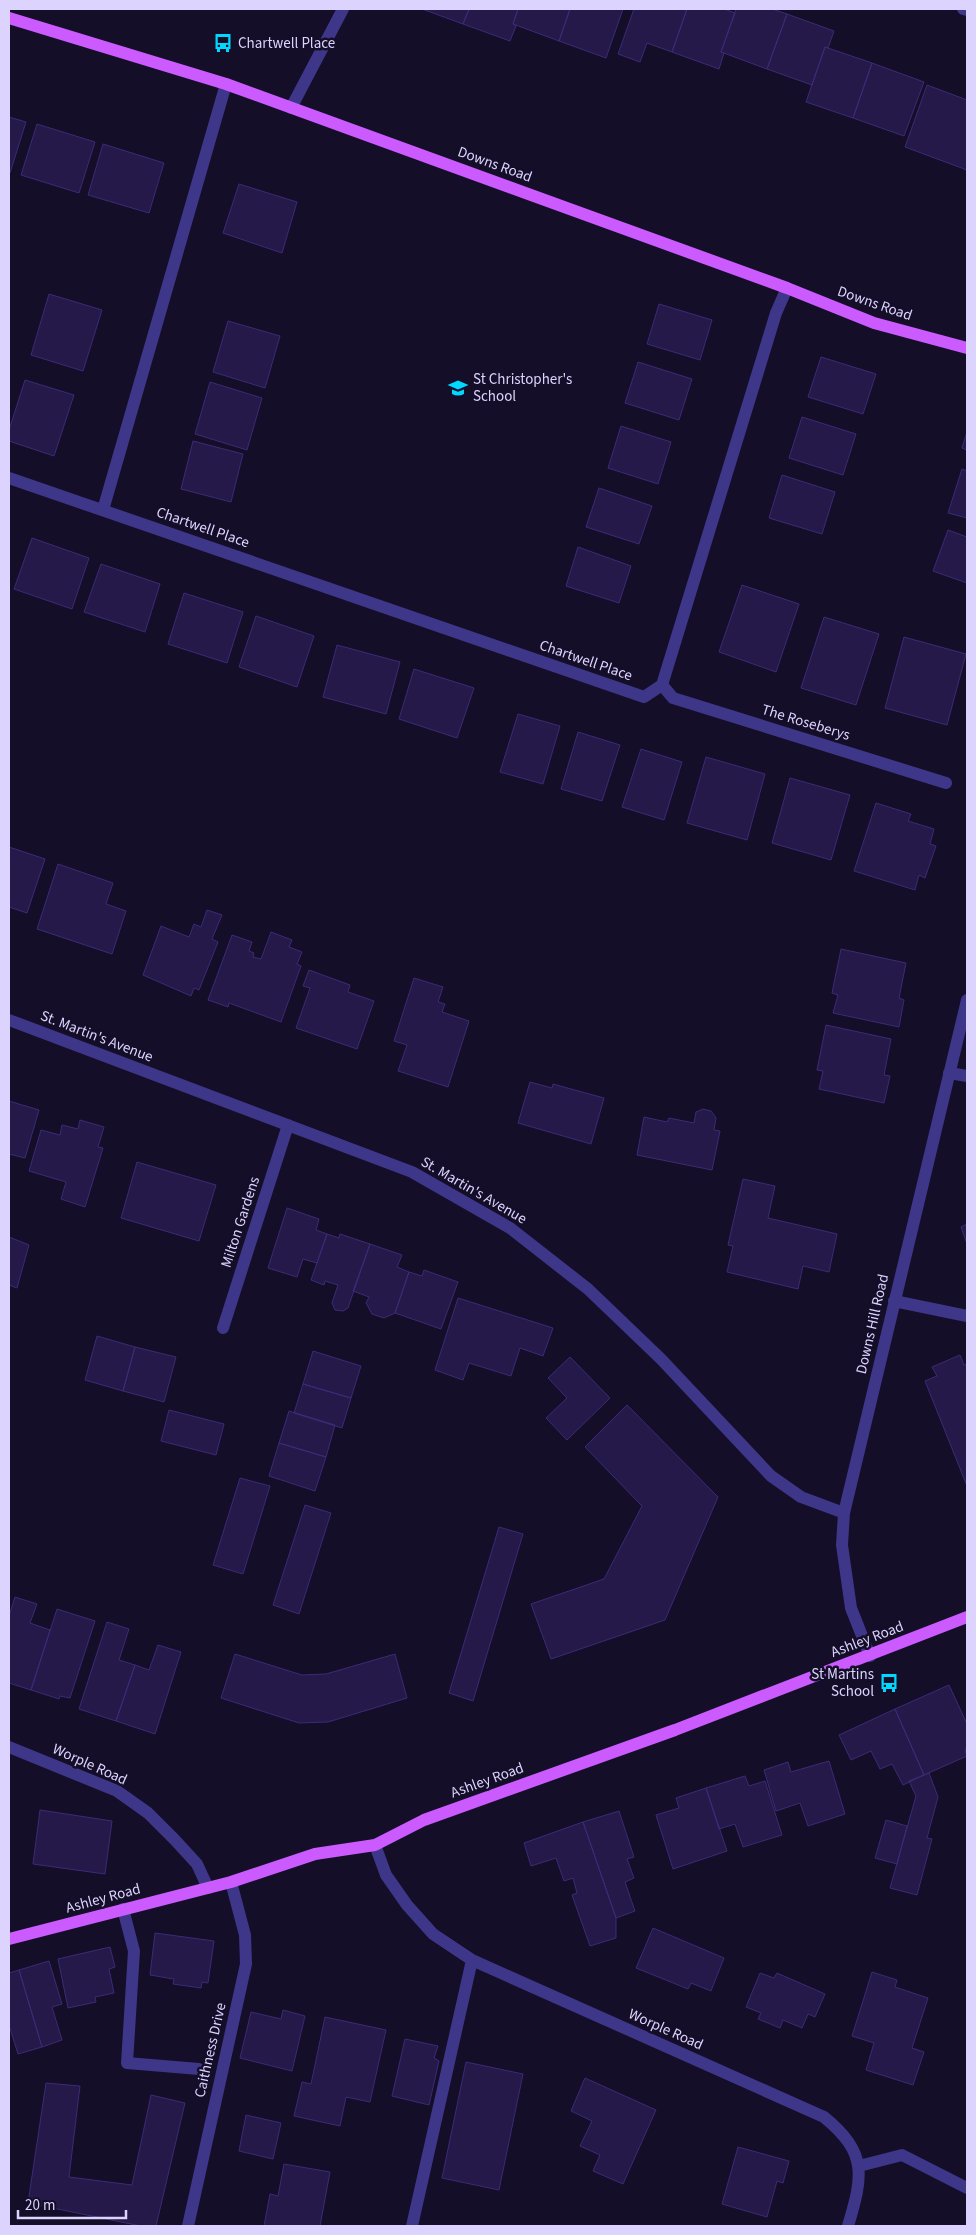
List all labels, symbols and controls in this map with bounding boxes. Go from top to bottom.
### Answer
bus stop icon: Chartwell Place [212,32,234,54]
place label: Chartwell Place [238,33,335,54]
street label: Downs Road [455,141,535,188]
street label: Downs Road [835,281,915,326]
place label: St Christopher's School [473,369,572,407]
school or university icon: St Christopher's School [447,377,469,399]
street label: Chartwell Place [153,502,252,553]
street label: Chartwell Place [536,635,635,686]
street label: The Roseberys [759,699,853,746]
street label: St. Martin's Avenue [37,1005,156,1068]
street label: St. Martin's Avenue [417,1152,531,1229]
street label: Milton Gardens [216,1174,265,1270]
street label: Downs Hill Road [851,1272,894,1376]
street label: Ashley Road [828,1616,907,1663]
place label: St Martins School [811,1664,874,1702]
bus stop icon: St Martins School [878,1672,900,1694]
street label: Worple Road [49,1739,131,1790]
street label: Ashley Road [448,1758,527,1803]
street label: Ashley Road [63,1878,143,1919]
street label: Caithness Drive [189,2001,232,2100]
street label: Worple Road [625,2004,707,2055]
scale bar [18,2188,125,2220]
text: 20 m [25,2195,55,2216]

